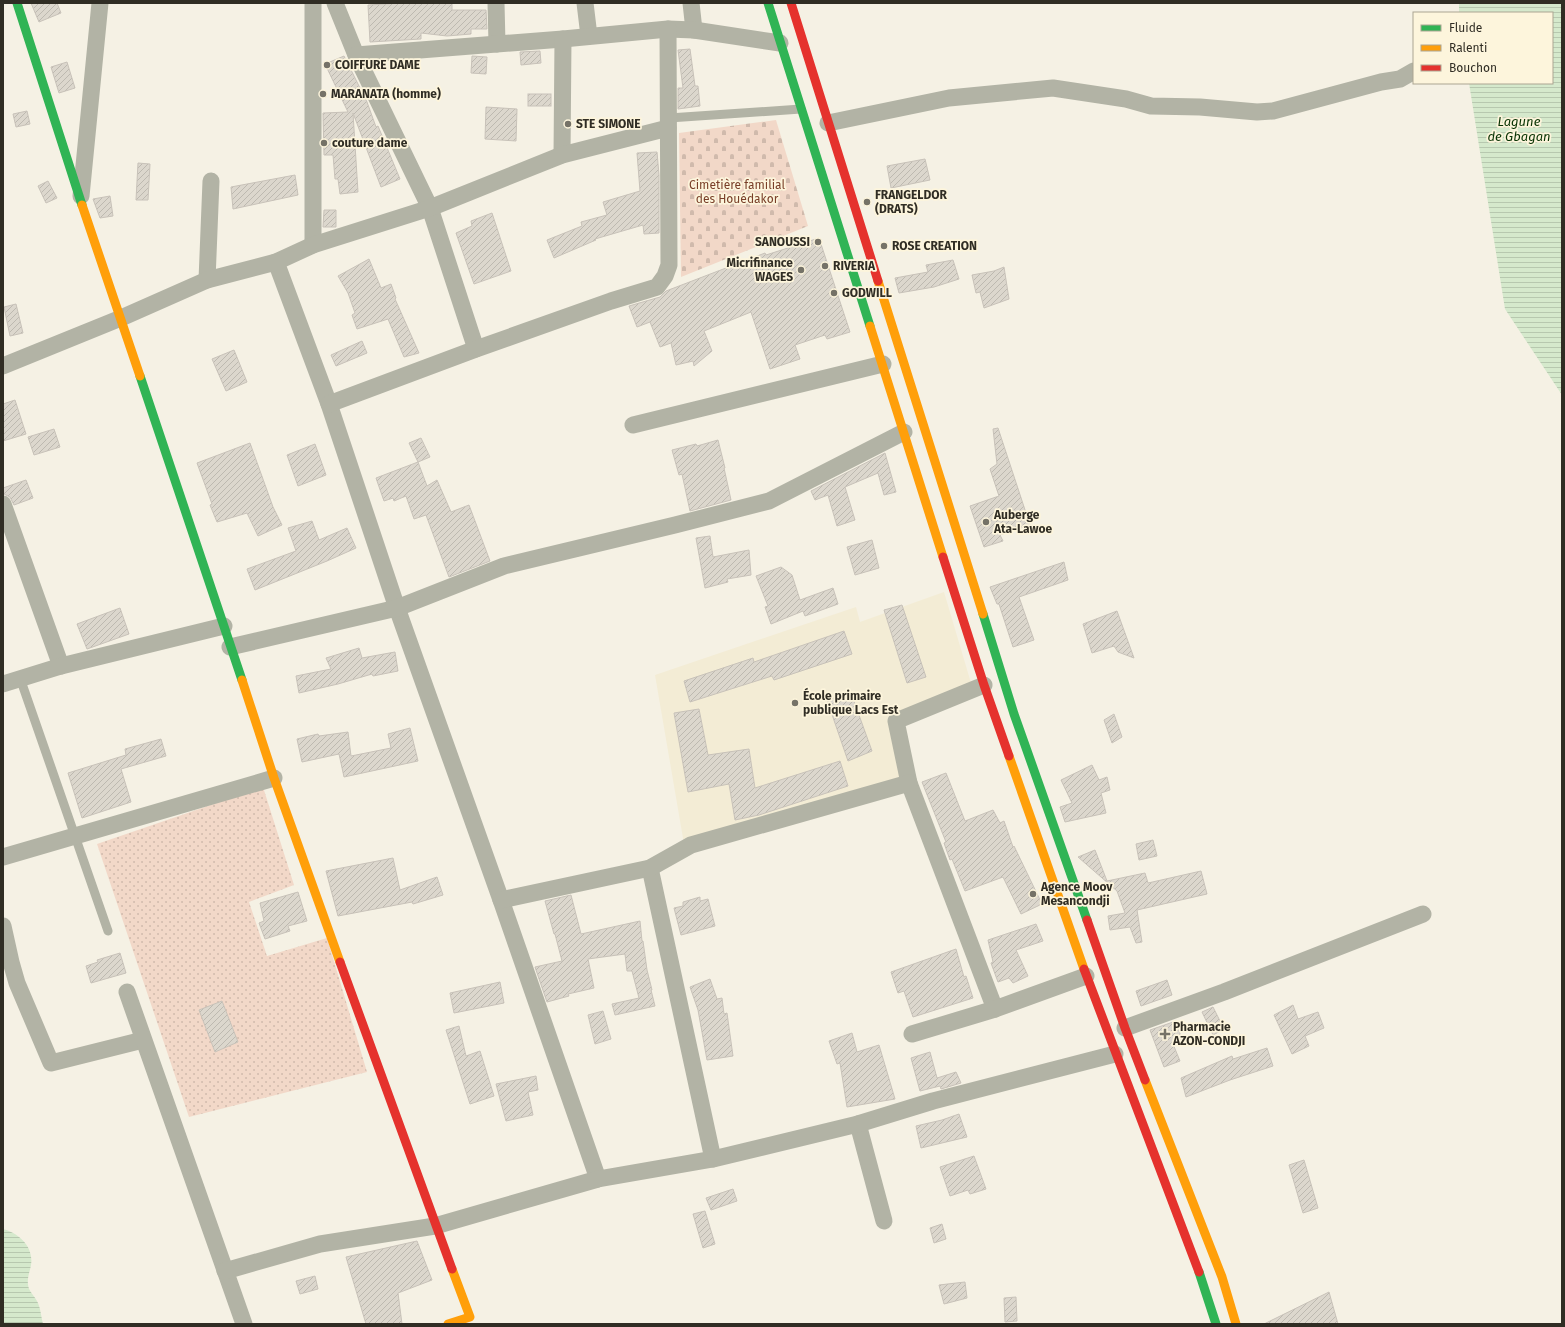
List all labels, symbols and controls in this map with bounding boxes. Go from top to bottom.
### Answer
legend [1413,12,1553,84]
text: Fluide [1449,21,1482,35]
text: Ralenti [1449,41,1487,55]
place label: COIFFURE DAME [335,58,420,72]
marker: COIFFURE DAME [322,60,332,70]
text: Bouchon [1449,61,1497,75]
place label: MARANATA (homme) [331,87,441,101]
marker: MARANATA (homme) [318,89,328,99]
water label: Lagune de Gbagan [1487,114,1551,144]
place label: STE SIMONE [576,117,641,131]
marker: STE SIMONE [563,119,573,129]
place label: couture dame [332,136,408,150]
marker: couture dame [319,138,329,148]
park label: Cimetière familial des Houédakor [689,178,785,206]
place label: FRANGELDOR (DRATS) [875,188,948,216]
marker: FRANGELDOR (DRATS) [862,197,872,207]
place label: SANOUSSI [755,235,810,249]
marker: SANOUSSI [813,237,823,247]
place label: ROSE CREATION [892,239,977,253]
marker: ROSE CREATION [879,241,889,251]
place label: Micrifinance WAGES [726,256,793,284]
place label: RIVERIA [833,259,876,273]
marker: RIVERIA [820,261,830,271]
marker: Micrifinance WAGES [796,265,806,275]
place label: GODWILL [842,286,892,300]
marker: GODWILL [829,288,839,298]
place label: Auberge Ata-Lawoe [993,508,1052,536]
marker: Auberge Ata-Lawoe [981,517,991,527]
place label: École primaire publique Lacs Est [803,687,899,717]
marker: École primaire publique Lacs Est [790,698,800,708]
place label: Agence Moov Mesancondji [1040,880,1113,908]
marker: Agence Moov Mesancondji [1028,889,1038,899]
place label: Pharmacie AZON-CONDJI [1172,1020,1245,1048]
marker: Pharmacie AZON-CONDJI [1160,1029,1170,1039]

